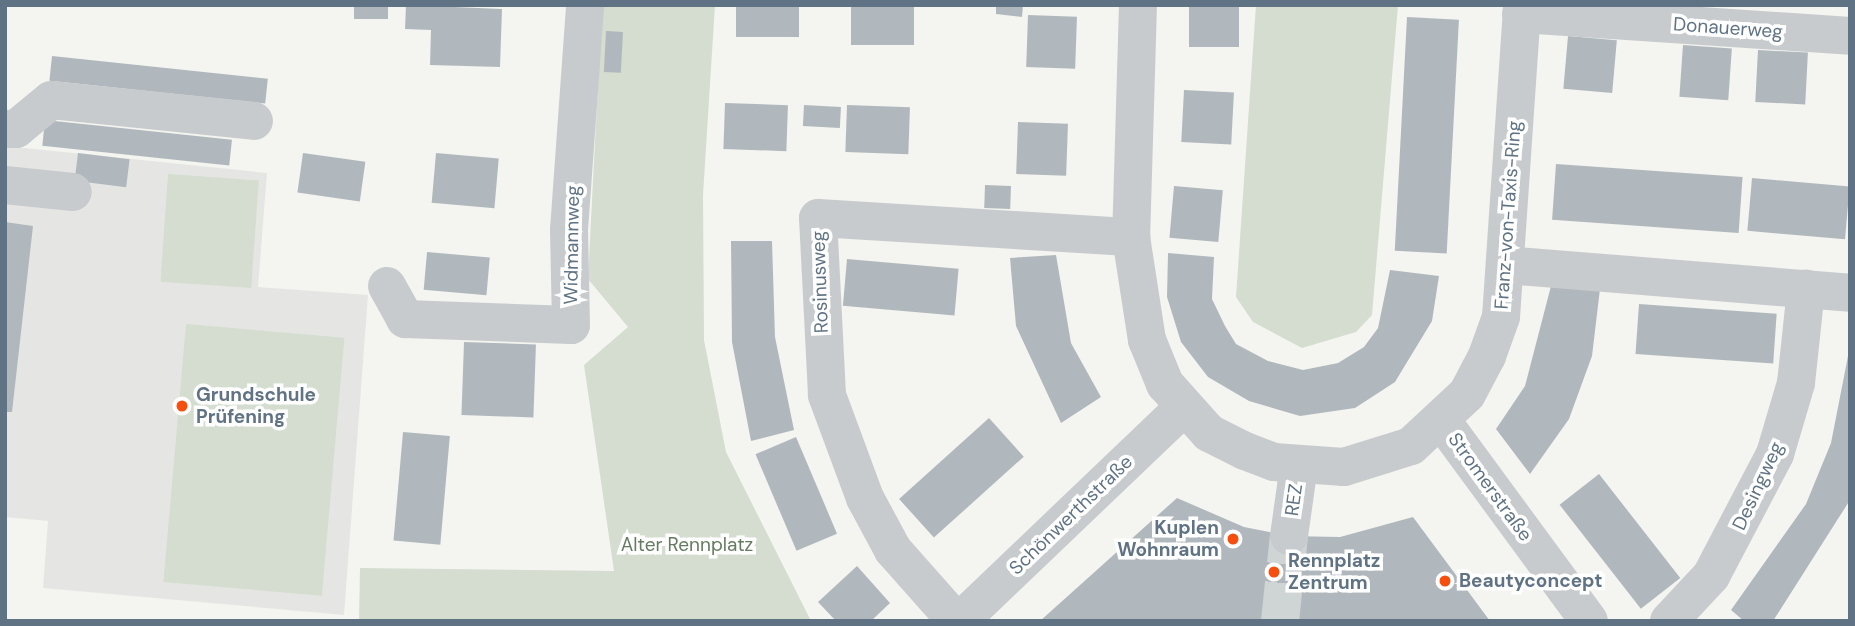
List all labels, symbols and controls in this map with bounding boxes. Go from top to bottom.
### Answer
street label: Donauerweg [1672,13,1784,43]
street label: Franz-von-Taxis-Ring [1490,120,1526,310]
street label: Widmannweg [560,185,584,305]
street label: Rosinusweg [807,230,833,334]
place label: Grundschule Prüfening [196,384,316,428]
marker: Grundschule Prüfening [174,398,190,414]
street label: Stromerstraße [1443,428,1537,546]
street label: Desingweg [1728,438,1788,534]
street label: Schönwerthstraße [1005,450,1137,580]
street label: REZ [1280,482,1308,518]
place label: Kuplen Wohnraum [1117,517,1219,561]
marker: Kuplen Wohnraum [1225,531,1241,547]
park label: Alter Rennplatz [621,534,753,556]
place label: Rennplatz Zentrum [1288,550,1380,594]
marker: Rennplatz Zentrum [1266,564,1282,580]
place label: Beautyconcept [1459,570,1602,592]
marker: Beautyconcept [1437,573,1453,589]

